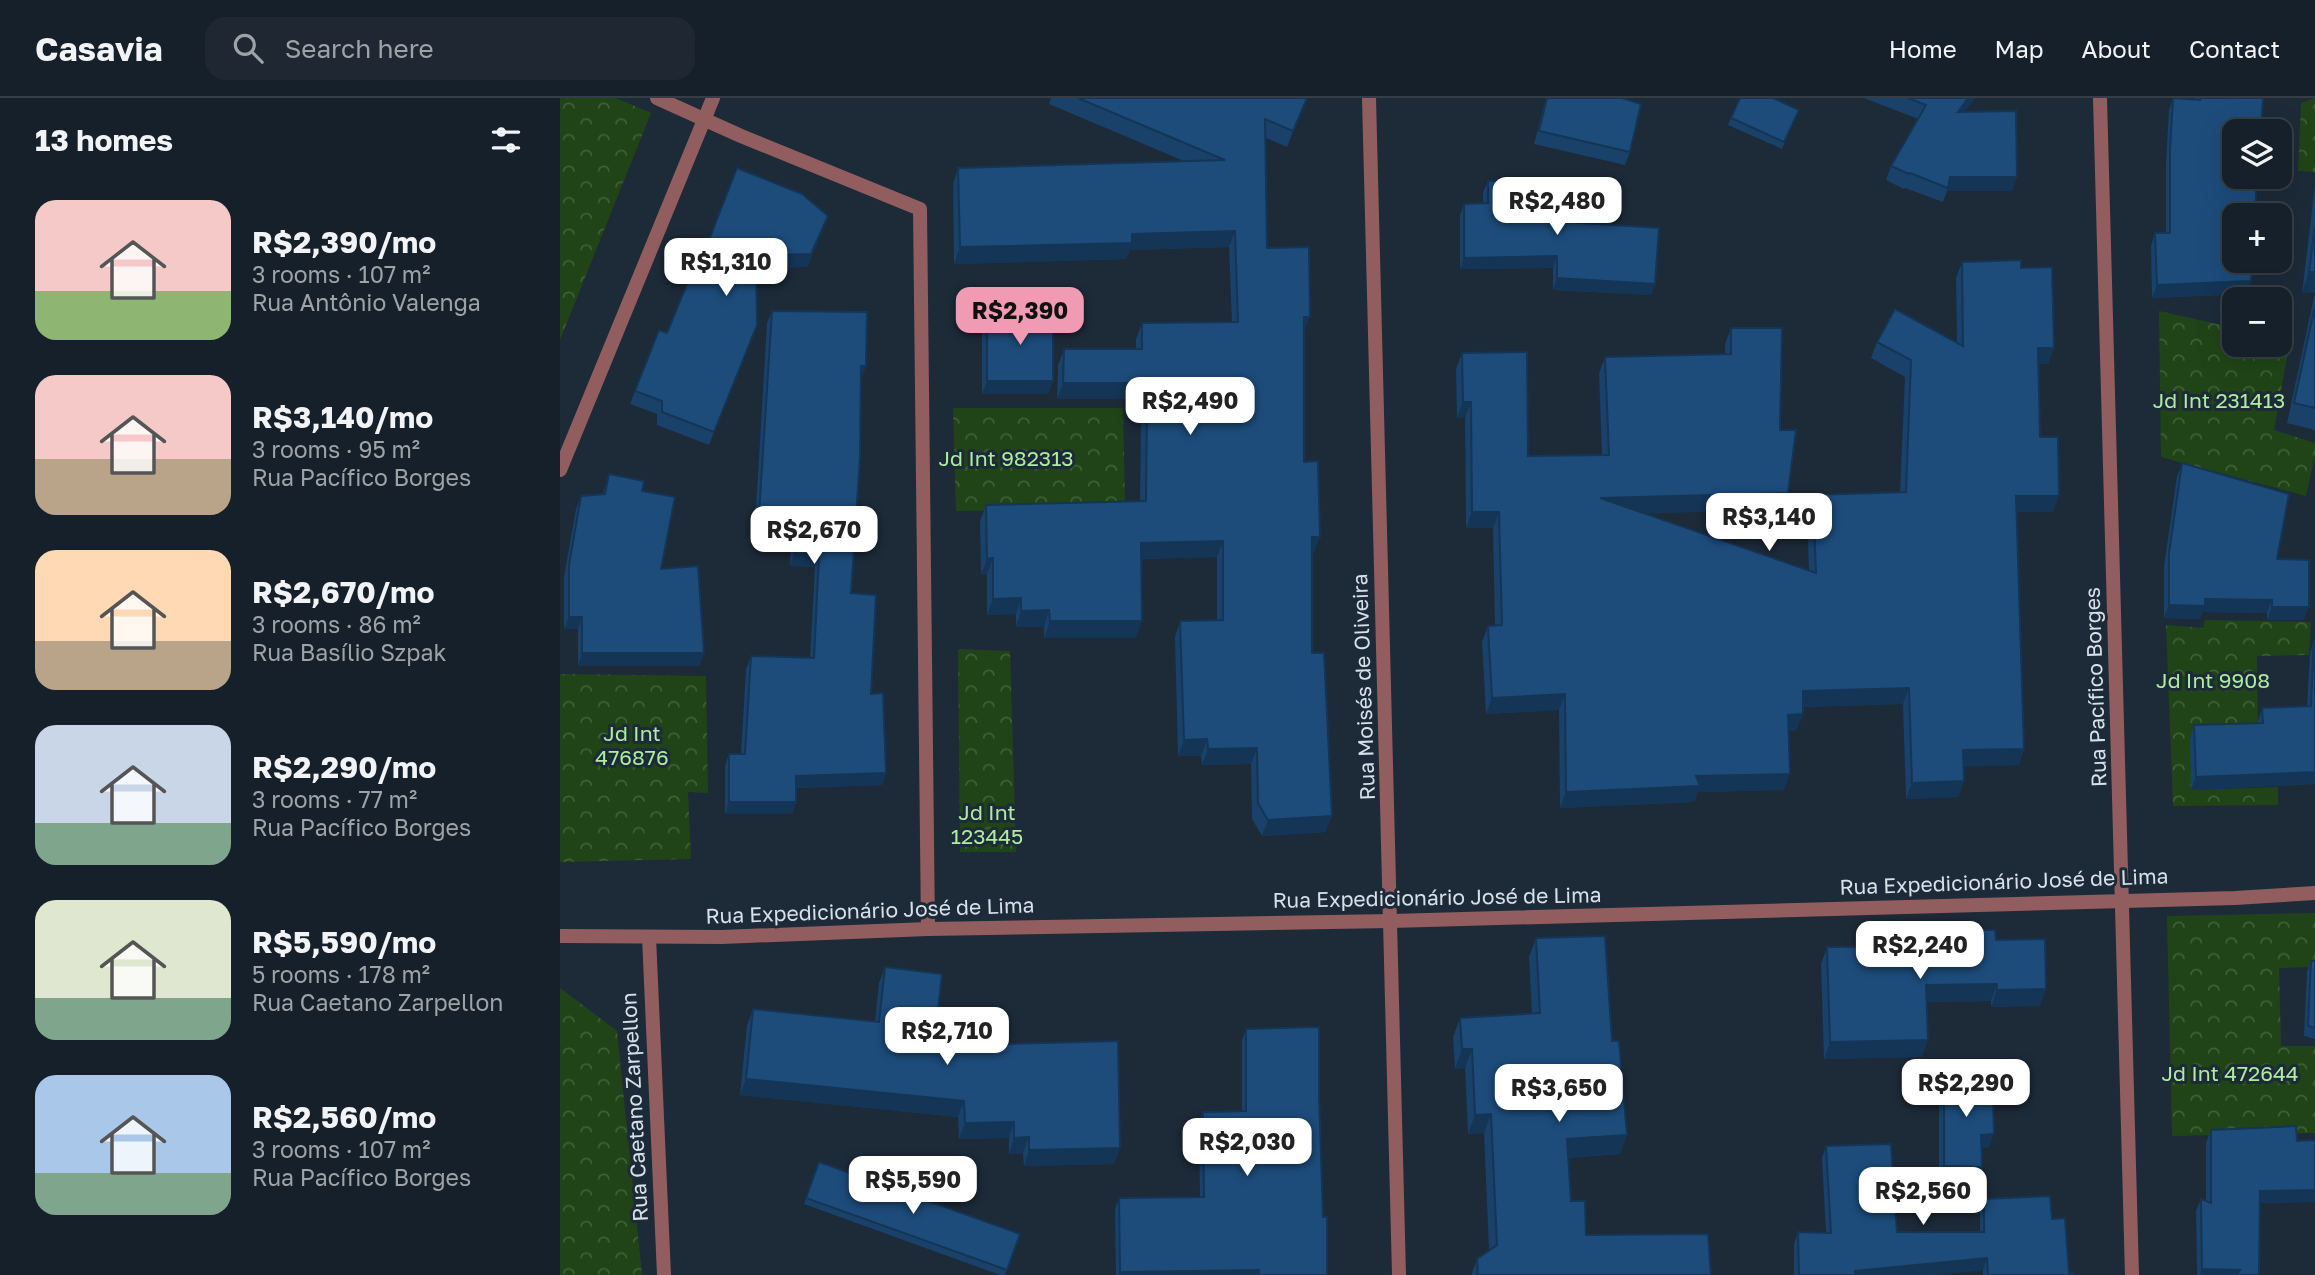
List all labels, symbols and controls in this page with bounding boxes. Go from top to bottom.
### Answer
search box [205,17,695,80]
text: Casavia [35,29,163,68]
icon: search [229,29,267,67]
text: Search here [285,33,434,64]
text: Home [1889,34,1957,63]
text: Map [1995,34,2044,63]
text: About [2082,34,2151,63]
text: Contact [2189,34,2280,63]
map controls [2222,119,2292,357]
button: layers [2222,119,2292,189]
icon: filters [487,121,525,159]
text: 13 homes [35,122,173,158]
pin: R$2,480 [1492,178,1622,237]
text: R$2,480 [1509,186,1605,214]
button: + [2222,203,2292,273]
text: R$2,390/mo [252,224,436,260]
icon: home [91,228,175,312]
pin: R$1,310 [661,238,791,298]
text: R$1,310 [680,247,772,275]
text: 3 rooms · 107 m² [252,260,430,288]
button: − [2222,287,2292,357]
text: Rua Antônio Valenga [252,288,481,316]
pin: R$2,390 [955,288,1085,347]
text: R$2,390 [972,296,1068,324]
pin: R$2,490 [1125,378,1255,437]
text: R$2,490 [1142,386,1238,414]
park label: Jd Int 231413 [2153,387,2285,413]
text: R$3,140/mo [252,399,433,435]
icon: home [91,403,175,487]
text: 3 rooms · 95 m² [252,435,420,463]
park label: Jd Int 982313 [938,445,1074,471]
text: Rua Pacífico Borges [252,463,471,491]
pin: R$3,140 [1704,494,1834,553]
text: R$3,140 [1722,502,1816,530]
pin: R$2,670 [749,506,879,566]
text: R$2,670 [767,515,861,543]
street label: Rua Moisés de Oliveira [1346,573,1380,801]
text: R$2,670/mo [252,574,434,610]
icon: home [91,578,175,662]
street label: Rua Pacífico Borges [2079,587,2111,787]
text: 3 rooms · 86 m² [252,610,421,638]
text: Rua Basílio Szpak [252,638,447,666]
park label: Jd Int 9908 [2156,667,2270,693]
park label: Jd Int 476876 [595,720,669,770]
text: R$2,290/mo [252,749,436,785]
icon: home [91,753,175,837]
text: 3 rooms · 77 m² [252,785,417,813]
park label: Jd Int 123445 [951,799,1023,849]
text: Rua Pacífico Borges [252,813,471,841]
street label: Rua Expedicionário José de Lima [1839,862,2169,900]
street label: Rua Expedicionário José de Lima [1272,881,1602,913]
street label: Rua Expedicionário José de Lima [705,891,1035,929]
pin: R$2,240 [1855,922,1985,981]
text: R$5,590/mo [252,924,436,960]
icon: home [91,928,175,1012]
text: R$2,240 [1872,930,1968,958]
text: 5 rooms · 178 m² [252,960,430,988]
text: Rua Caetano Zarpellon [252,988,503,1016]
street label: Rua Caetano Zarpellon [615,992,653,1222]
pin: R$2,710 [882,1007,1012,1067]
text: R$2,710 [901,1016,993,1044]
pin: R$2,290 [1901,1060,2031,1119]
park label: Jd Int 472644 [2161,1060,2299,1086]
pin: R$3,650 [1494,1065,1624,1124]
text: R$2,290 [1918,1068,2014,1096]
text: R$3,650 [1511,1073,1607,1101]
text: R$2,560/mo [252,1099,436,1135]
icon: home [91,1103,175,1187]
pin: R$2,030 [1182,1118,1312,1178]
text: R$2,030 [1199,1127,1295,1155]
text: 3 rooms · 107 m² [252,1135,430,1163]
pin: R$5,590 [848,1156,978,1216]
text: Rua Pacífico Borges [252,1163,471,1191]
text: R$5,590 [865,1165,961,1193]
pin: R$2,560 [1858,1168,1988,1227]
text: R$2,560 [1875,1176,1971,1204]

